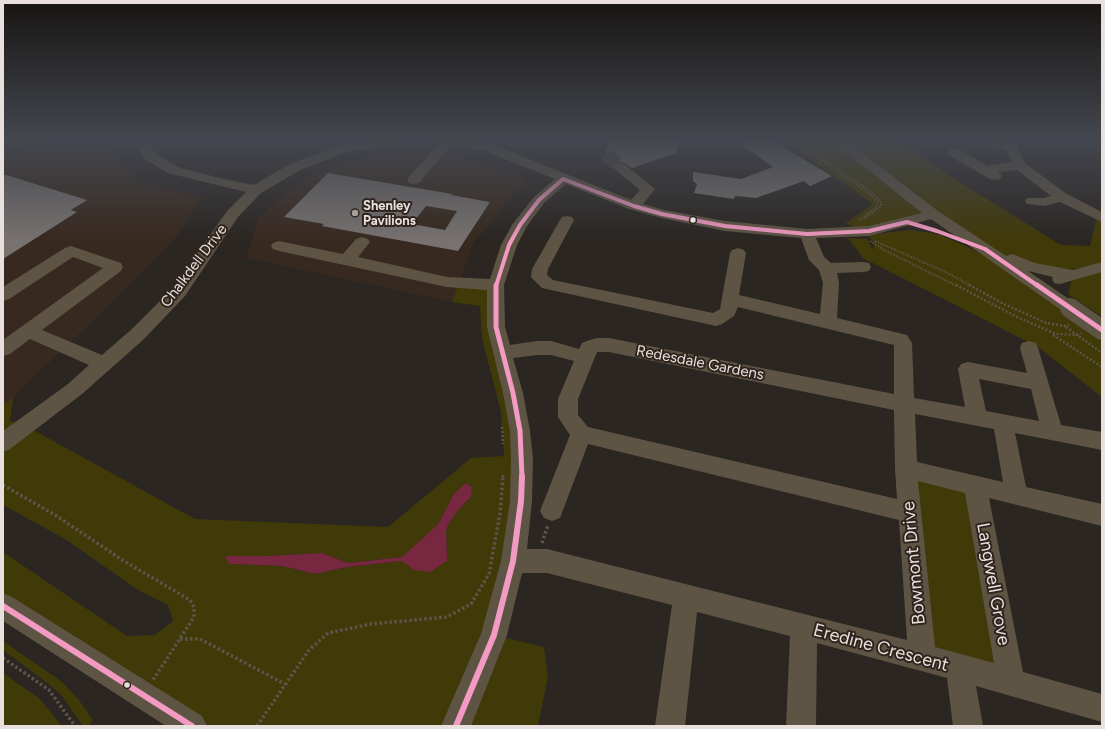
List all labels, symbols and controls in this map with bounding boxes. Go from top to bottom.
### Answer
place label: Shenley Pavilions [363,198,416,229]
marker: Shenley Pavilions [350,208,360,218]
unlabelled marker [688,215,698,225]
street label: Chalkdell Drive [157,221,231,311]
street label: Redesdale Gardens [635,342,765,384]
street label: Bowmont Drive [898,500,930,626]
street label: Langwell Grove [972,521,1014,647]
street label: Eredine Crescent [811,620,951,676]
unlabelled marker [122,680,132,690]

